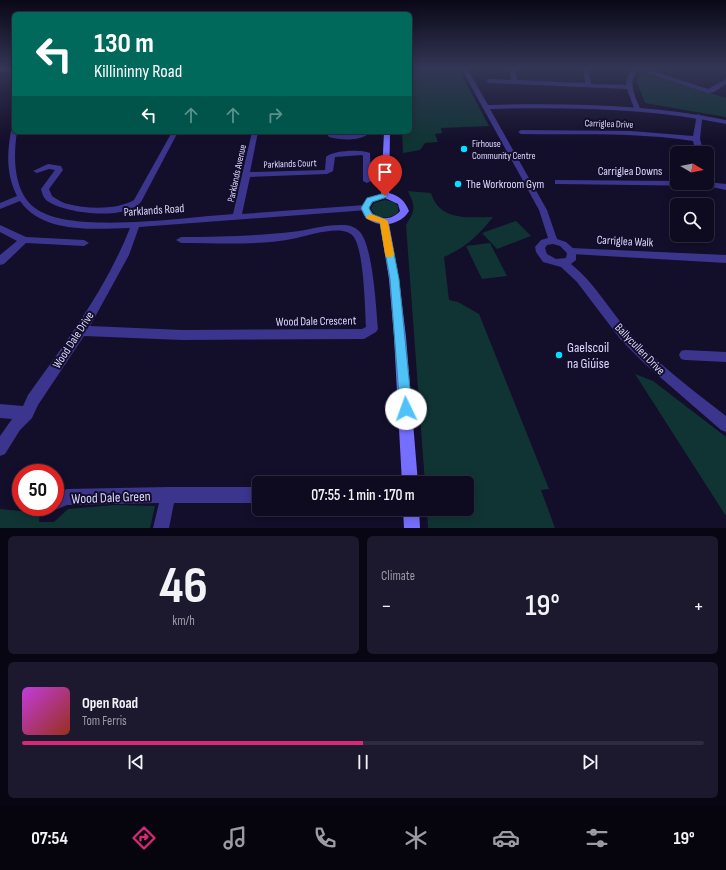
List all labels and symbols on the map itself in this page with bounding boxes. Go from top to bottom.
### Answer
street label: Carriglea Drive [584,117,634,131]
place label: Firhouse Community Centre [472,138,536,162]
street label: Parklands Avenue [225,143,249,203]
marker: Firhouse Community Centre [459,144,469,154]
north arrow [670,146,714,190]
pin [368,155,402,196]
street label: Parklands Court [263,157,317,171]
street label: Carriglea Downs [598,164,662,179]
place label: The Workroom Gym [466,177,545,192]
marker: The Workroom Gym [453,179,463,189]
street label: Parklands Road [123,201,185,220]
street label: Carriglea Walk [596,233,654,250]
street label: Wood Dale Drive [49,309,97,372]
street label: Wood Dale Crescent [276,313,357,330]
street label: Ballycullen Drive [611,320,668,378]
place label: Gaelscoil na Giúise [567,339,609,372]
marker: Gaelscoil na Giúise [554,350,564,360]
position arrow [385,388,427,430]
speed limit sign: 50 [12,464,64,516]
street label: Wood Dale Green [71,488,151,507]

